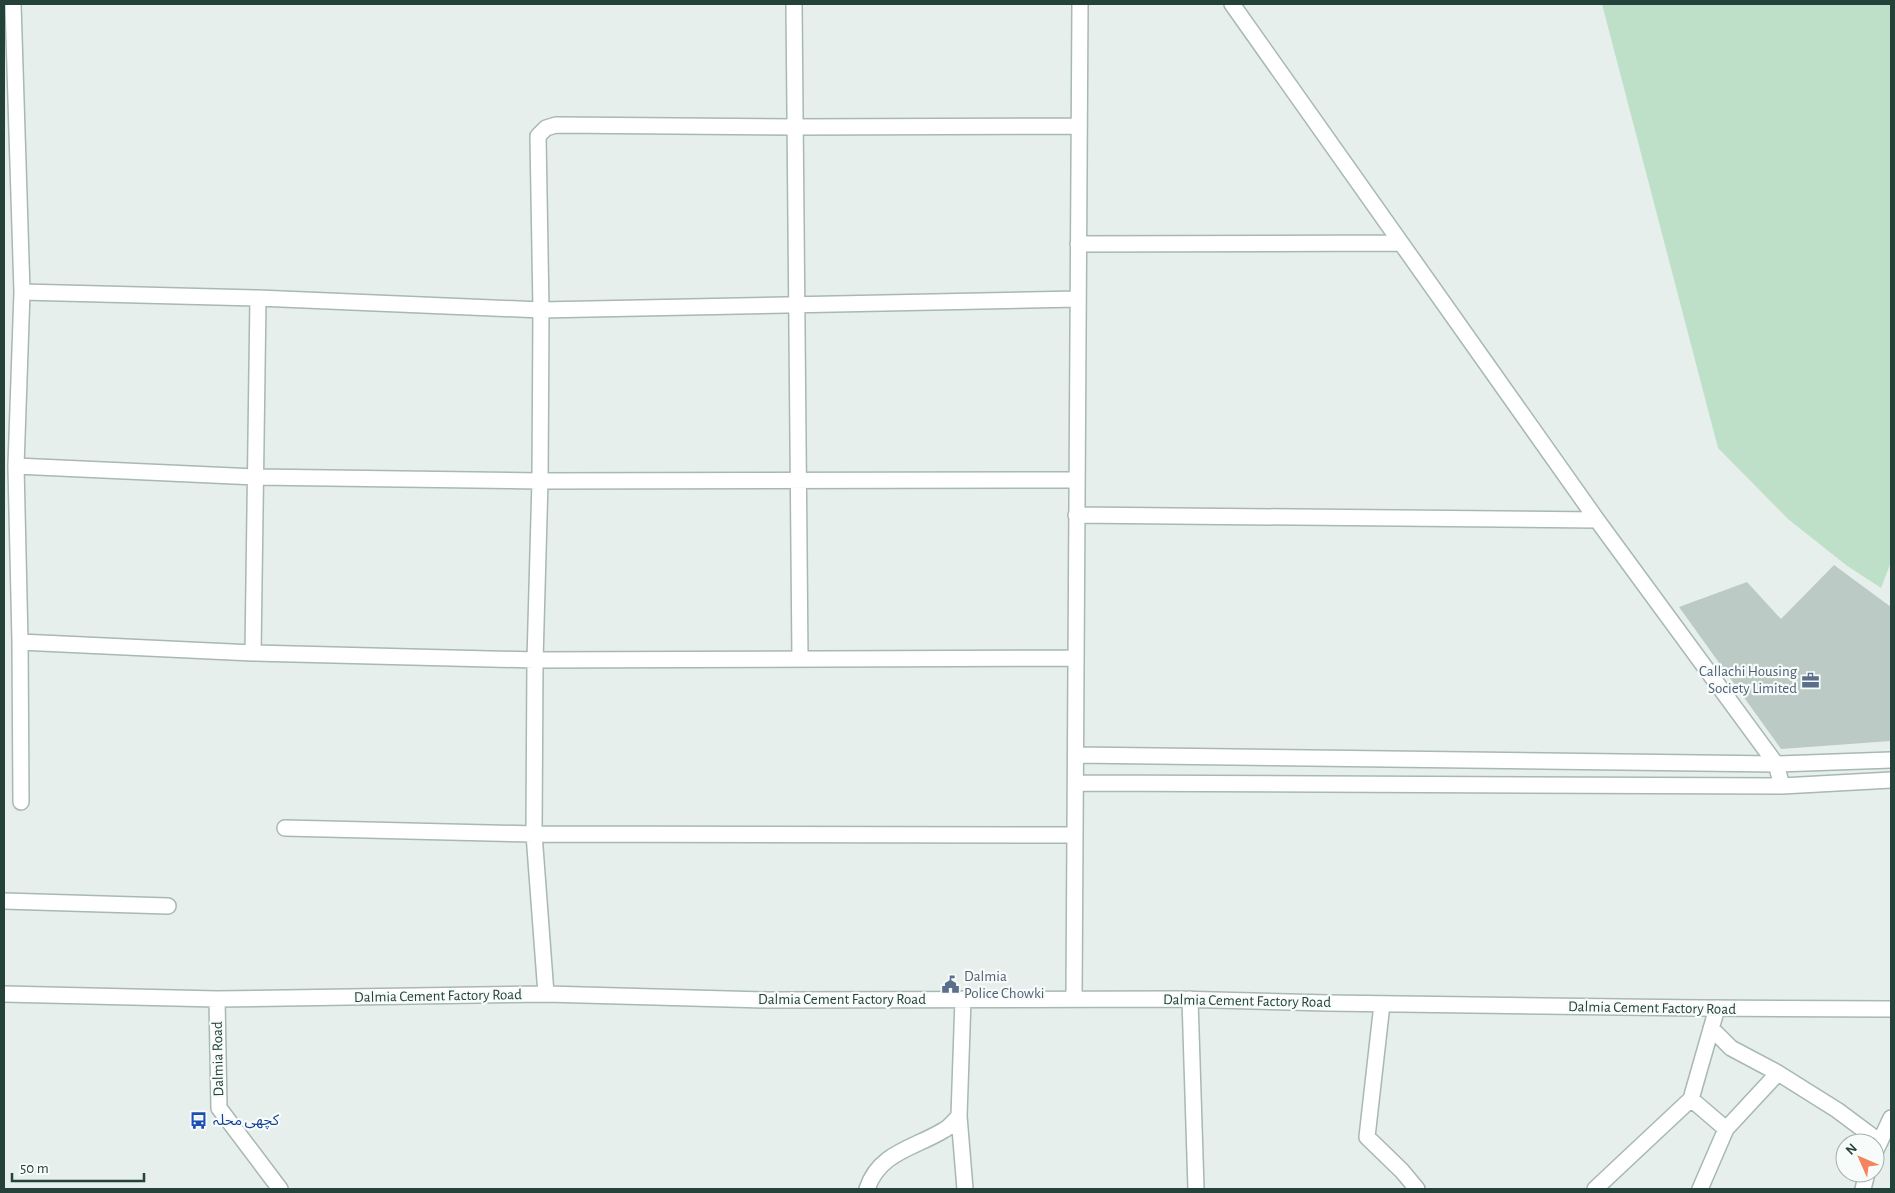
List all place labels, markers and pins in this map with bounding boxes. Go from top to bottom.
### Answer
place label: Callachi Housing Society Limited [1699,664,1798,696]
office icon: Callachi Housing Society Limited [1801,670,1821,690]
place label: Dalmia Police Chowki [964,969,1044,1001]
public building icon: Dalmia Police Chowki [940,975,960,995]
bus stop icon: کچھی محلہ [189,1110,209,1130]
place label: کچھی محلہ [213,1113,280,1130]

